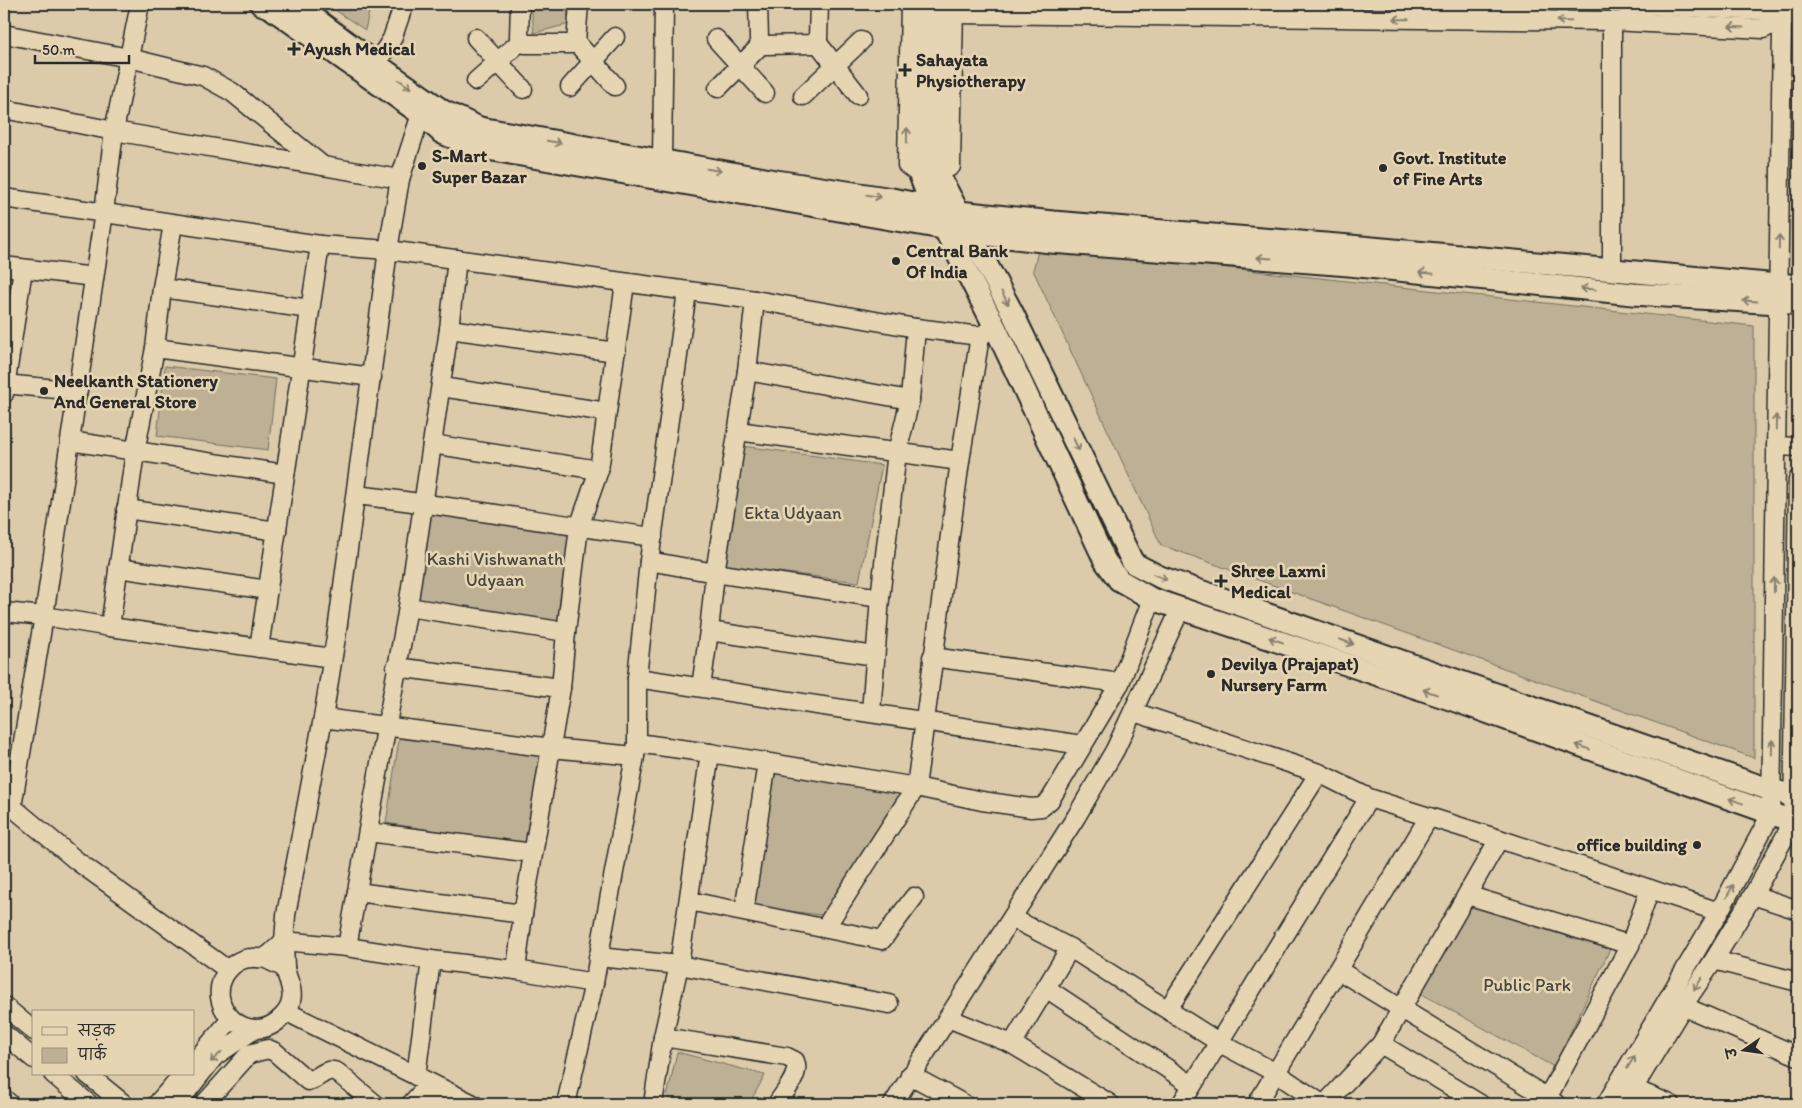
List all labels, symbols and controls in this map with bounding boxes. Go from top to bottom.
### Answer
one-way arrow [1393,14,1410,24]
one-way arrow [1556,16,1572,25]
one-way arrow [1728,23,1744,32]
scale bar [35,32,129,64]
place label: Ayush Medical [303,38,416,60]
text: 50 m [42,41,75,59]
marker: Ayush Medical [288,43,300,55]
place label: Sahayata Physiotherapy [916,49,1026,92]
marker: Sahayata Physiotherapy [898,63,912,77]
one-way arrow [398,79,412,89]
one-way arrow [903,127,912,143]
one-way arrow [546,137,562,147]
place label: S-Mart Super Bazar [432,145,527,188]
place label: Govt. Institute of Fine Arts [1393,147,1507,190]
marker: S-Mart Super Bazar [416,160,428,172]
marker: Govt. Institute of Fine Arts [1377,162,1389,174]
one-way arrow [706,166,722,176]
one-way arrow [866,191,882,201]
one-way arrow [1774,235,1784,251]
place label: Central Bank Of India [906,240,1009,283]
one-way arrow [1256,254,1272,263]
marker: Central Bank Of India [890,255,902,267]
one-way arrow [1418,268,1434,278]
one-way arrow [1580,284,1596,294]
one-way arrow [1001,290,1010,305]
one-way arrow [1742,297,1758,306]
place label: Neelkanth Stationery And General Store [53,370,218,413]
marker: Neelkanth Stationery And General Store [38,385,50,397]
one-way arrow [1772,415,1781,431]
one-way arrow [1071,436,1081,451]
park label: Ekta Udyaan [744,502,842,524]
park label: Kashi Vishwanath Udyaan [427,548,563,591]
place label: Shree Laxmi Medical [1231,560,1326,603]
one-way arrow [1152,572,1167,582]
marker: Shree Laxmi Medical [1215,575,1227,587]
one-way arrow [1769,577,1779,594]
one-way arrow [1268,635,1284,644]
one-way arrow [1338,638,1354,647]
place label: Devilya (Prajapat) Nursery Farm [1221,653,1359,696]
marker: Devilya (Prajapat) Nursery Farm [1205,668,1217,680]
one-way arrow [1422,687,1438,696]
one-way arrow [1767,740,1776,756]
one-way arrow [1576,742,1591,751]
one-way arrow [1729,796,1744,805]
place label: office building [1577,834,1688,856]
marker: office building [1691,839,1703,851]
one-way arrow [1725,884,1735,899]
park label: Public Park [1483,974,1571,996]
one-way arrow [1693,977,1703,991]
legend [32,1010,195,1076]
text: सड़क [77,1022,116,1041]
north arrow [1720,1026,1770,1076]
text: पार्क [77,1043,108,1064]
text: उ [1722,1045,1742,1061]
one-way arrow [209,1051,222,1063]
one-way arrow [1626,1056,1636,1070]

